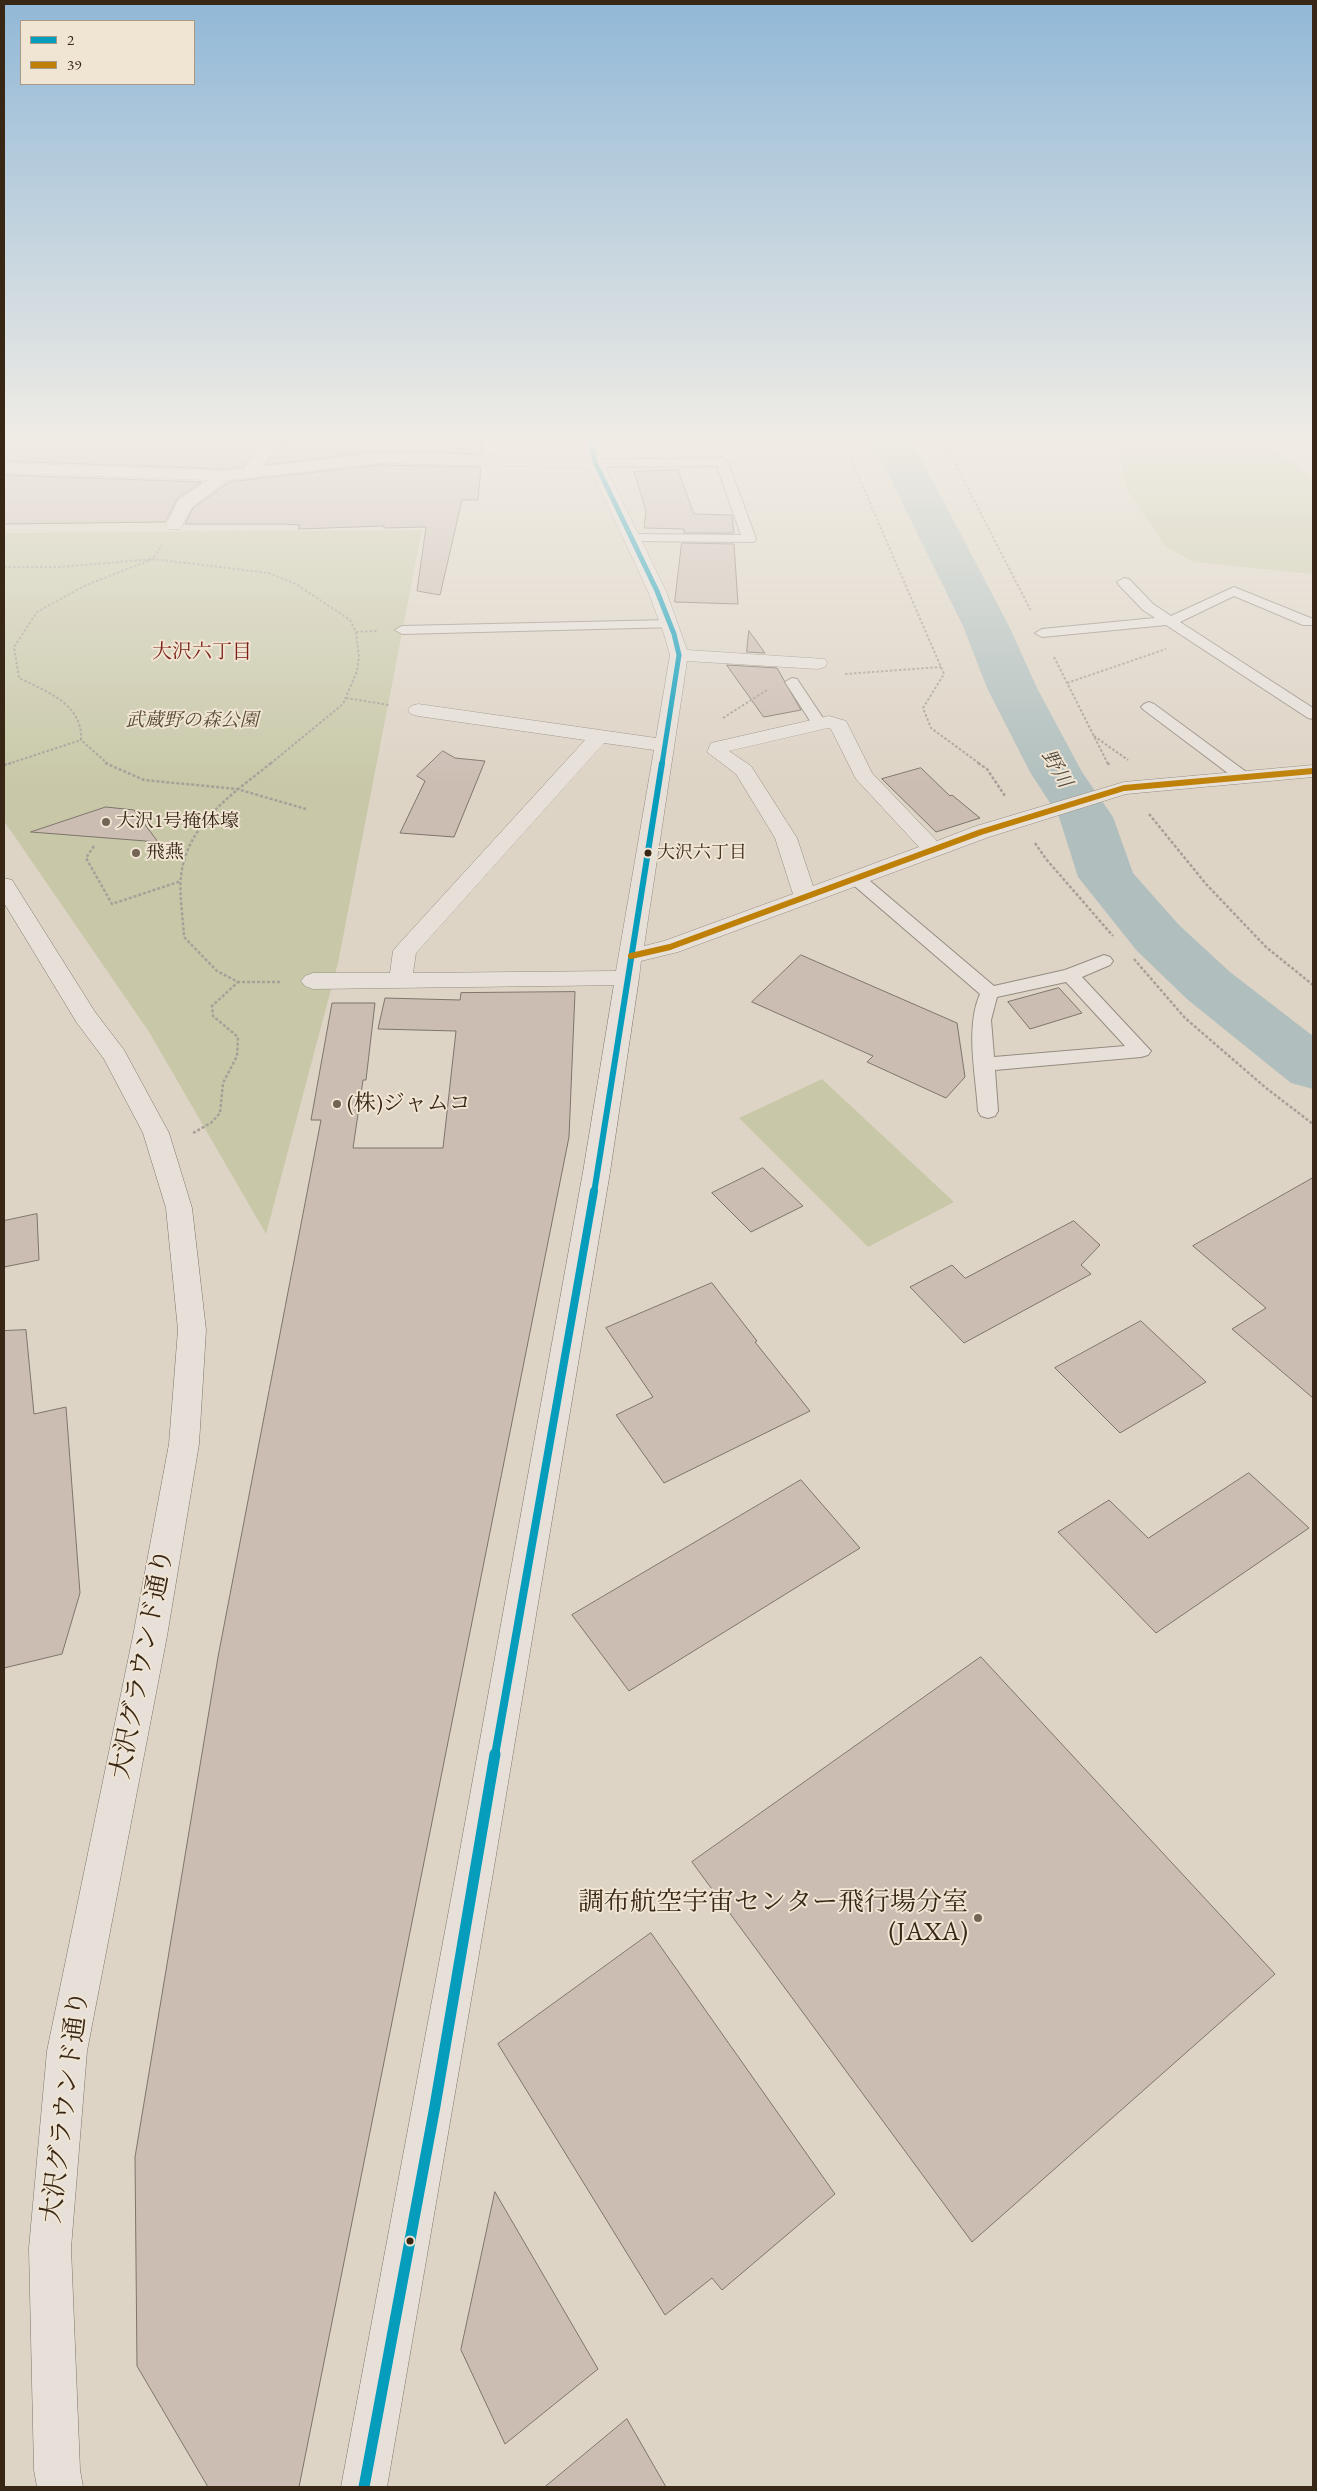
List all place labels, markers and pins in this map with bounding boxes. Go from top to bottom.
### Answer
place label: 大沢1号掩体壕 [116,811,239,833]
marker: 大沢1号掩体壕 [100,816,112,828]
place label: 飛燕 [146,842,184,864]
place label: 大沢六丁目 [657,842,747,864]
marker: 飛燕 [130,847,142,859]
marker: 大沢六丁目 [643,848,653,858]
place label: (株)ジャムコ [347,1091,471,1117]
marker: (株)ジャムコ [331,1098,343,1110]
place label: 調布航空宇宙センター飛行場分室 (JAXA) [578,1887,968,1949]
marker: 調布航空宇宙センター飛行場分室 (JAXA) [972,1912,984,1924]
unlabelled marker [405,2236,415,2246]

